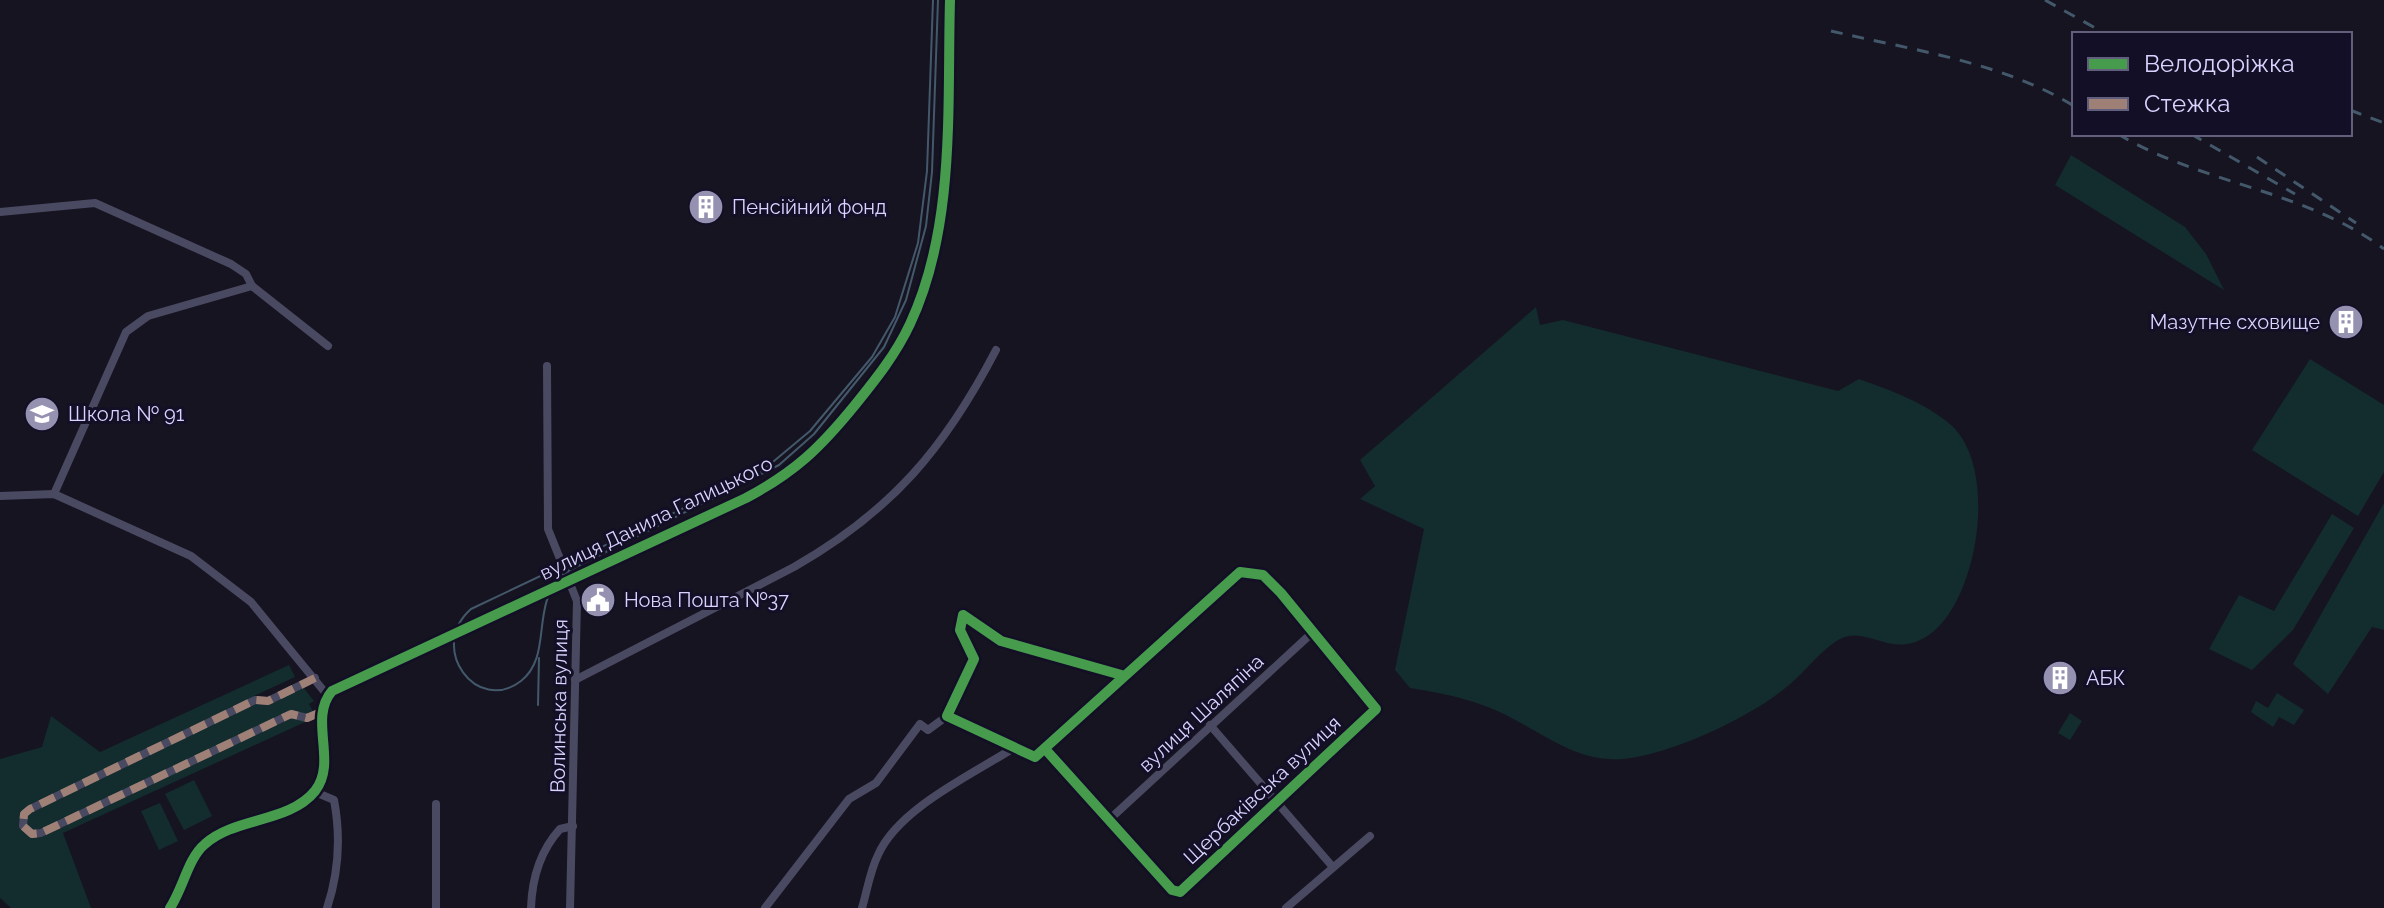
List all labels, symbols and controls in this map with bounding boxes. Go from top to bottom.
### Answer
legend [2072,32,2352,136]
text: Велодоріжка [2144,49,2295,78]
text: Стежка [2144,89,2230,118]
building icon: Пенсійний фонд [687,188,725,226]
place label: Пенсійний фонд [732,195,887,219]
building icon: Мазутне сховище [2327,303,2365,341]
place label: Мазутне сховище [2150,310,2320,334]
school or university icon: Школа № 91 [23,395,61,433]
place label: Школа № 91 [68,402,185,426]
street label: вулиця Данила Галицького [536,451,776,585]
public building icon: Нова Пошта №37 [579,581,617,619]
place label: Нова Пошта №37 [624,588,789,612]
street label: Волинська вулиця [545,619,573,793]
street label: вулиця Шаляпіна [1134,649,1268,777]
building icon: АБК [2041,659,2079,697]
place label: АБК [2086,666,2126,690]
street label: Щербаківська вулиця [1178,711,1346,869]

